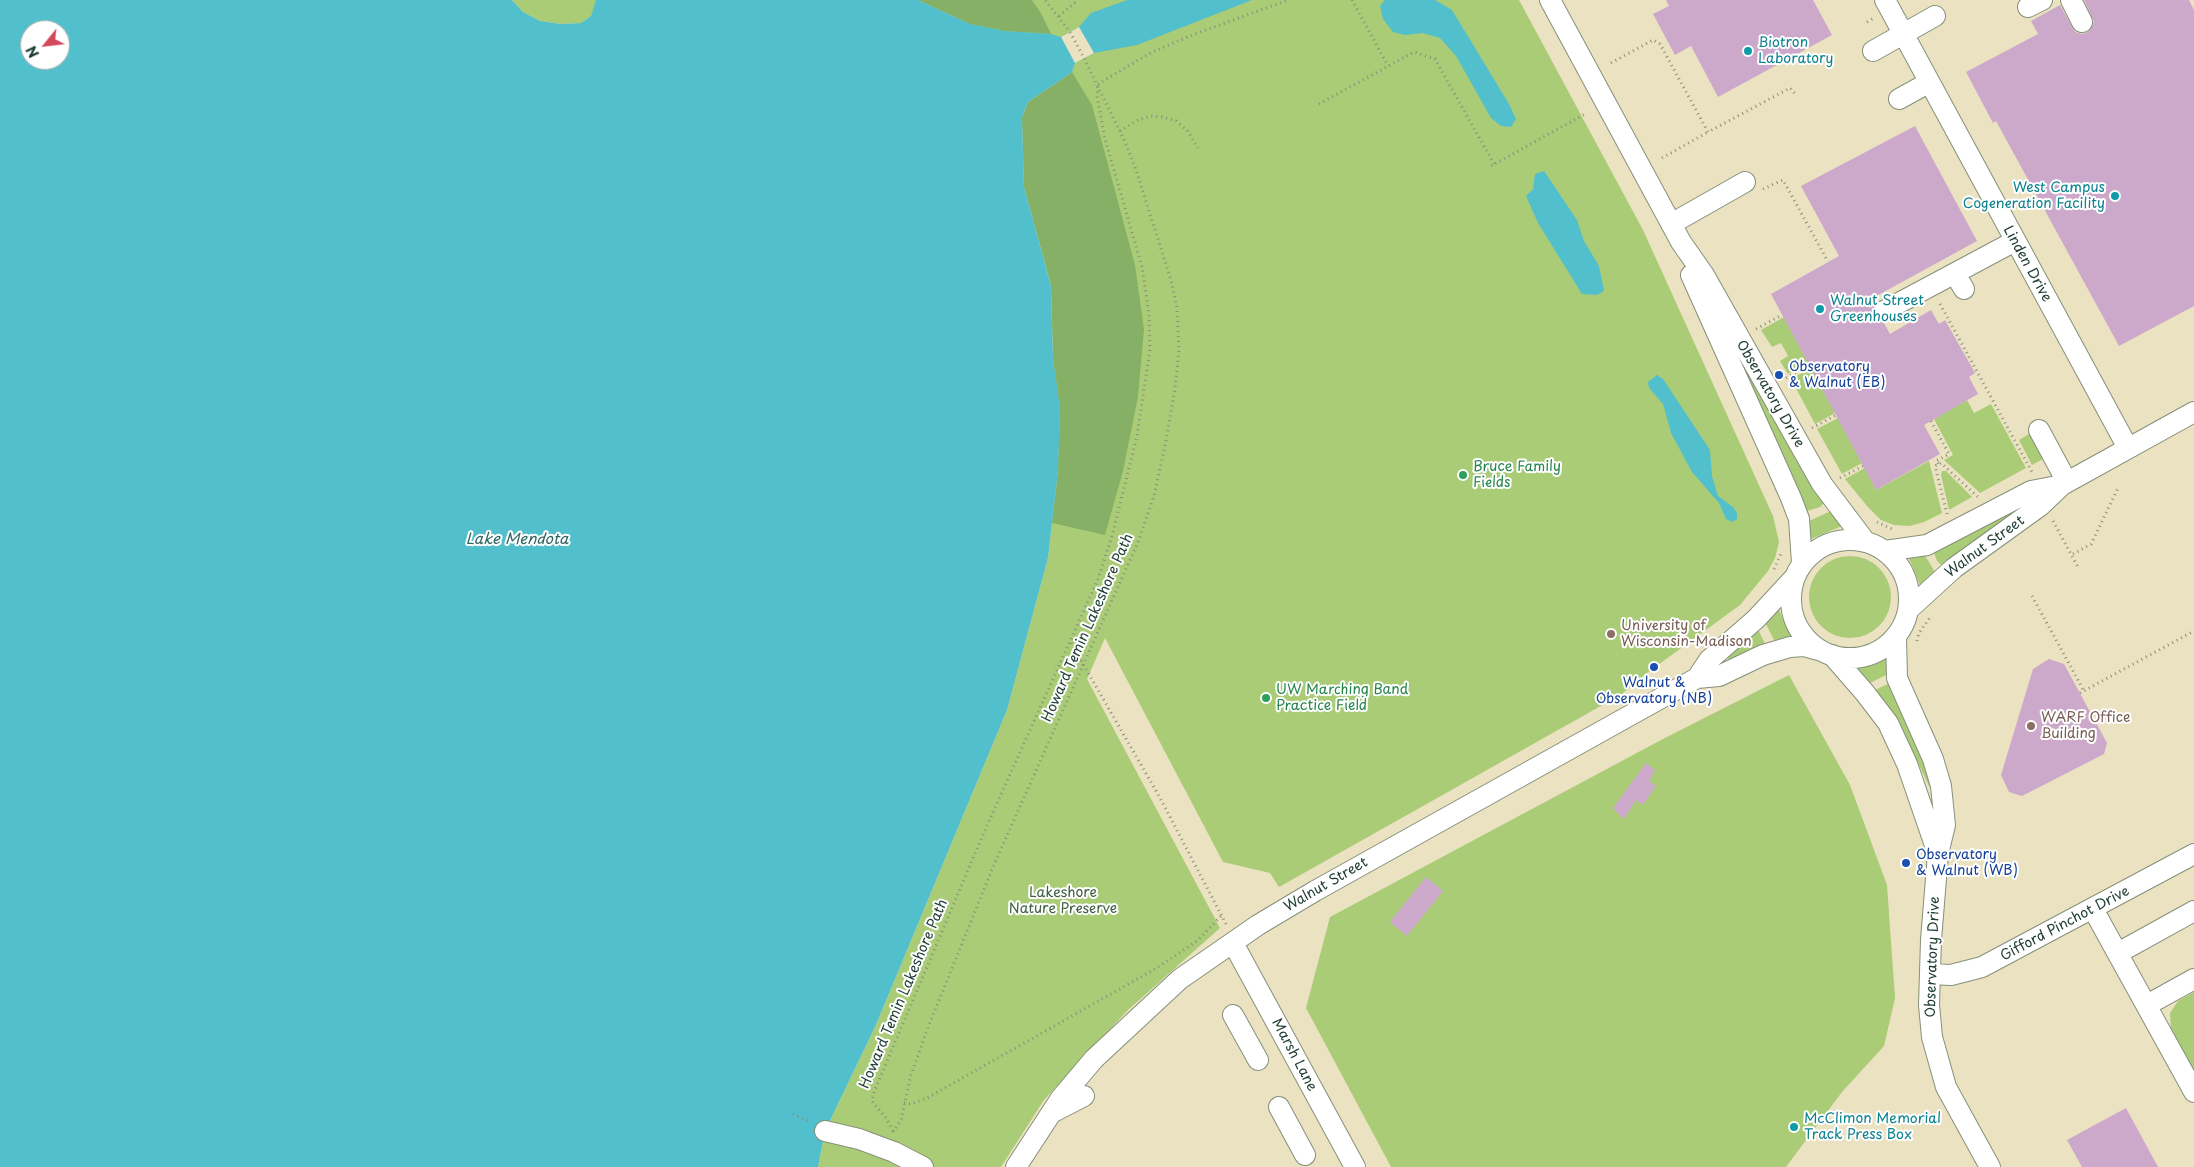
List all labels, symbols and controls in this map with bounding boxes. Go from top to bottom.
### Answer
north arrow [20,20,70,70]
place label: Biotron Laboratory [1758,35,1833,68]
text: N [20,42,44,62]
marker: Biotron Laboratory [1742,45,1754,57]
place label: West Campus Cogeneration Facility [1963,180,2105,212]
marker: West Campus Cogeneration Facility [2109,190,2121,202]
street label: Linden Drive [1999,223,2055,305]
place label: Walnut Street Greenhouses [1830,293,1924,326]
marker: Walnut Street Greenhouses [1814,303,1826,315]
street label: Observatory Drive [1732,337,1808,451]
place label: Observatory & Walnut (EB) [1789,359,1885,392]
marker: Observatory & Walnut (EB) [1773,369,1785,381]
place label: Bruce Family Fields [1473,459,1561,492]
marker: Bruce Family Fields [1457,469,1469,481]
street label: Walnut Street [1942,513,2028,581]
water label: Lake Mendota [466,531,568,549]
street label: Howard Temin Lakeshore Path [1039,531,1137,725]
place label: University of Wisconsin-Madison [1621,618,1752,650]
marker: University of Wisconsin-Madison [1605,628,1617,640]
marker: Walnut & Observatory (NB) [1648,661,1660,673]
place label: Walnut & Observatory (NB) [1596,675,1712,708]
place label: UW Marching Band Practice Field [1276,682,1408,714]
marker: UW Marching Band Practice Field [1260,692,1272,704]
place label: WARF Office Building [2041,710,2130,742]
marker: WARF Office Building [2025,720,2037,732]
place label: Observatory & Walnut (WB) [1916,847,2018,880]
street label: Walnut Street [1281,854,1371,916]
marker: Observatory & Walnut (WB) [1900,857,1912,869]
street label: Gifford Pinchot Drive [1998,883,2132,965]
park label: Lakeshore Nature Preserve [1009,885,1117,918]
street label: Observatory Drive [1922,896,1944,1018]
street label: Howard Temin Lakeshore Path [856,897,952,1091]
street label: Marsh Lane [1268,1016,1320,1094]
place label: McClimon Memorial Track Press Box [1804,1111,1941,1144]
marker: McClimon Memorial Track Press Box [1788,1121,1800,1133]

